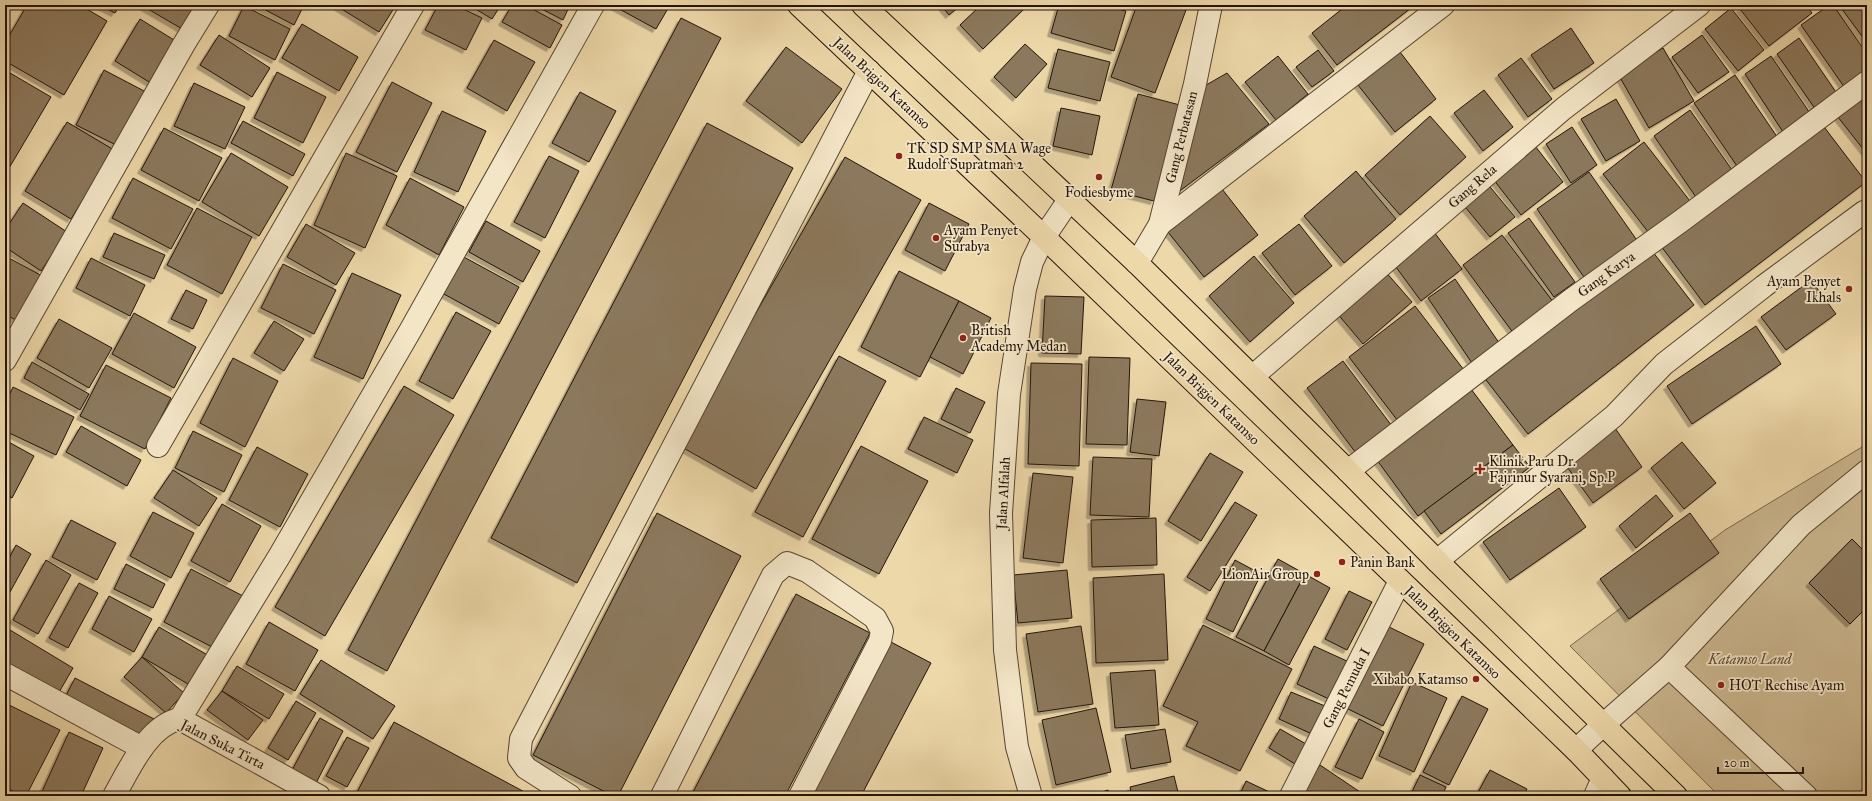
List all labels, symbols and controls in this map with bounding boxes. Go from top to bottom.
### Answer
street label: Jalan Brigjen Katamso [827,32,934,134]
street label: Gang Perbatasan [1162,89,1201,185]
place label: TK SD SMP SMA Wage Rudolf Supratman 2 [907,140,1051,173]
marker: TK SD SMP SMA Wage Rudolf Supratman 2 [894,151,904,161]
street label: Gang Rela [1445,161,1500,212]
marker: Fodiesbyme [1094,172,1104,182]
place label: Fodiesbyme [1065,184,1133,201]
place label: Ayam Penyet Surabya [943,222,1018,255]
marker: Ayam Penyet Surabya [931,233,941,243]
street label: Gang Karya [1574,248,1638,301]
place label: Ayam Penyet Ikhals [1766,273,1841,306]
marker: Ayam Penyet Ikhals [1844,284,1854,294]
place label: British Academy Medan [970,322,1067,355]
marker: British Academy Medan [958,333,968,343]
street label: Jalan Brigjen Katamso [1158,347,1263,449]
place label: Klinik Paru Dr. Fajrinur Syarani, Sp.P [1489,453,1615,486]
street label: Jalan Alfalah [993,456,1015,532]
marker: Klinik Paru Dr. Fajrinur Syarani, Sp.P [1474,463,1486,475]
place label: Panin Bank [1350,554,1415,571]
marker: Panin Bank [1337,557,1347,567]
place label: LionAir Group [1221,566,1309,583]
marker: LionAir Group [1312,569,1322,579]
street label: Jalan Brigjen Katamso [1399,581,1504,683]
street label: Gang Pemuda I [1319,645,1374,731]
park label: Katamso Land [1707,651,1793,668]
place label: Xibabo Katamso [1373,671,1468,688]
marker: Xibabo Katamso [1471,674,1481,684]
place label: HOT Rechise Ayam [1729,677,1845,694]
marker: HOT Rechise Ayam [1716,680,1726,690]
street label: Jalan Suka Tirta [176,715,268,774]
scale bar [1718,749,1803,775]
text: 20 m [1724,756,1750,770]

